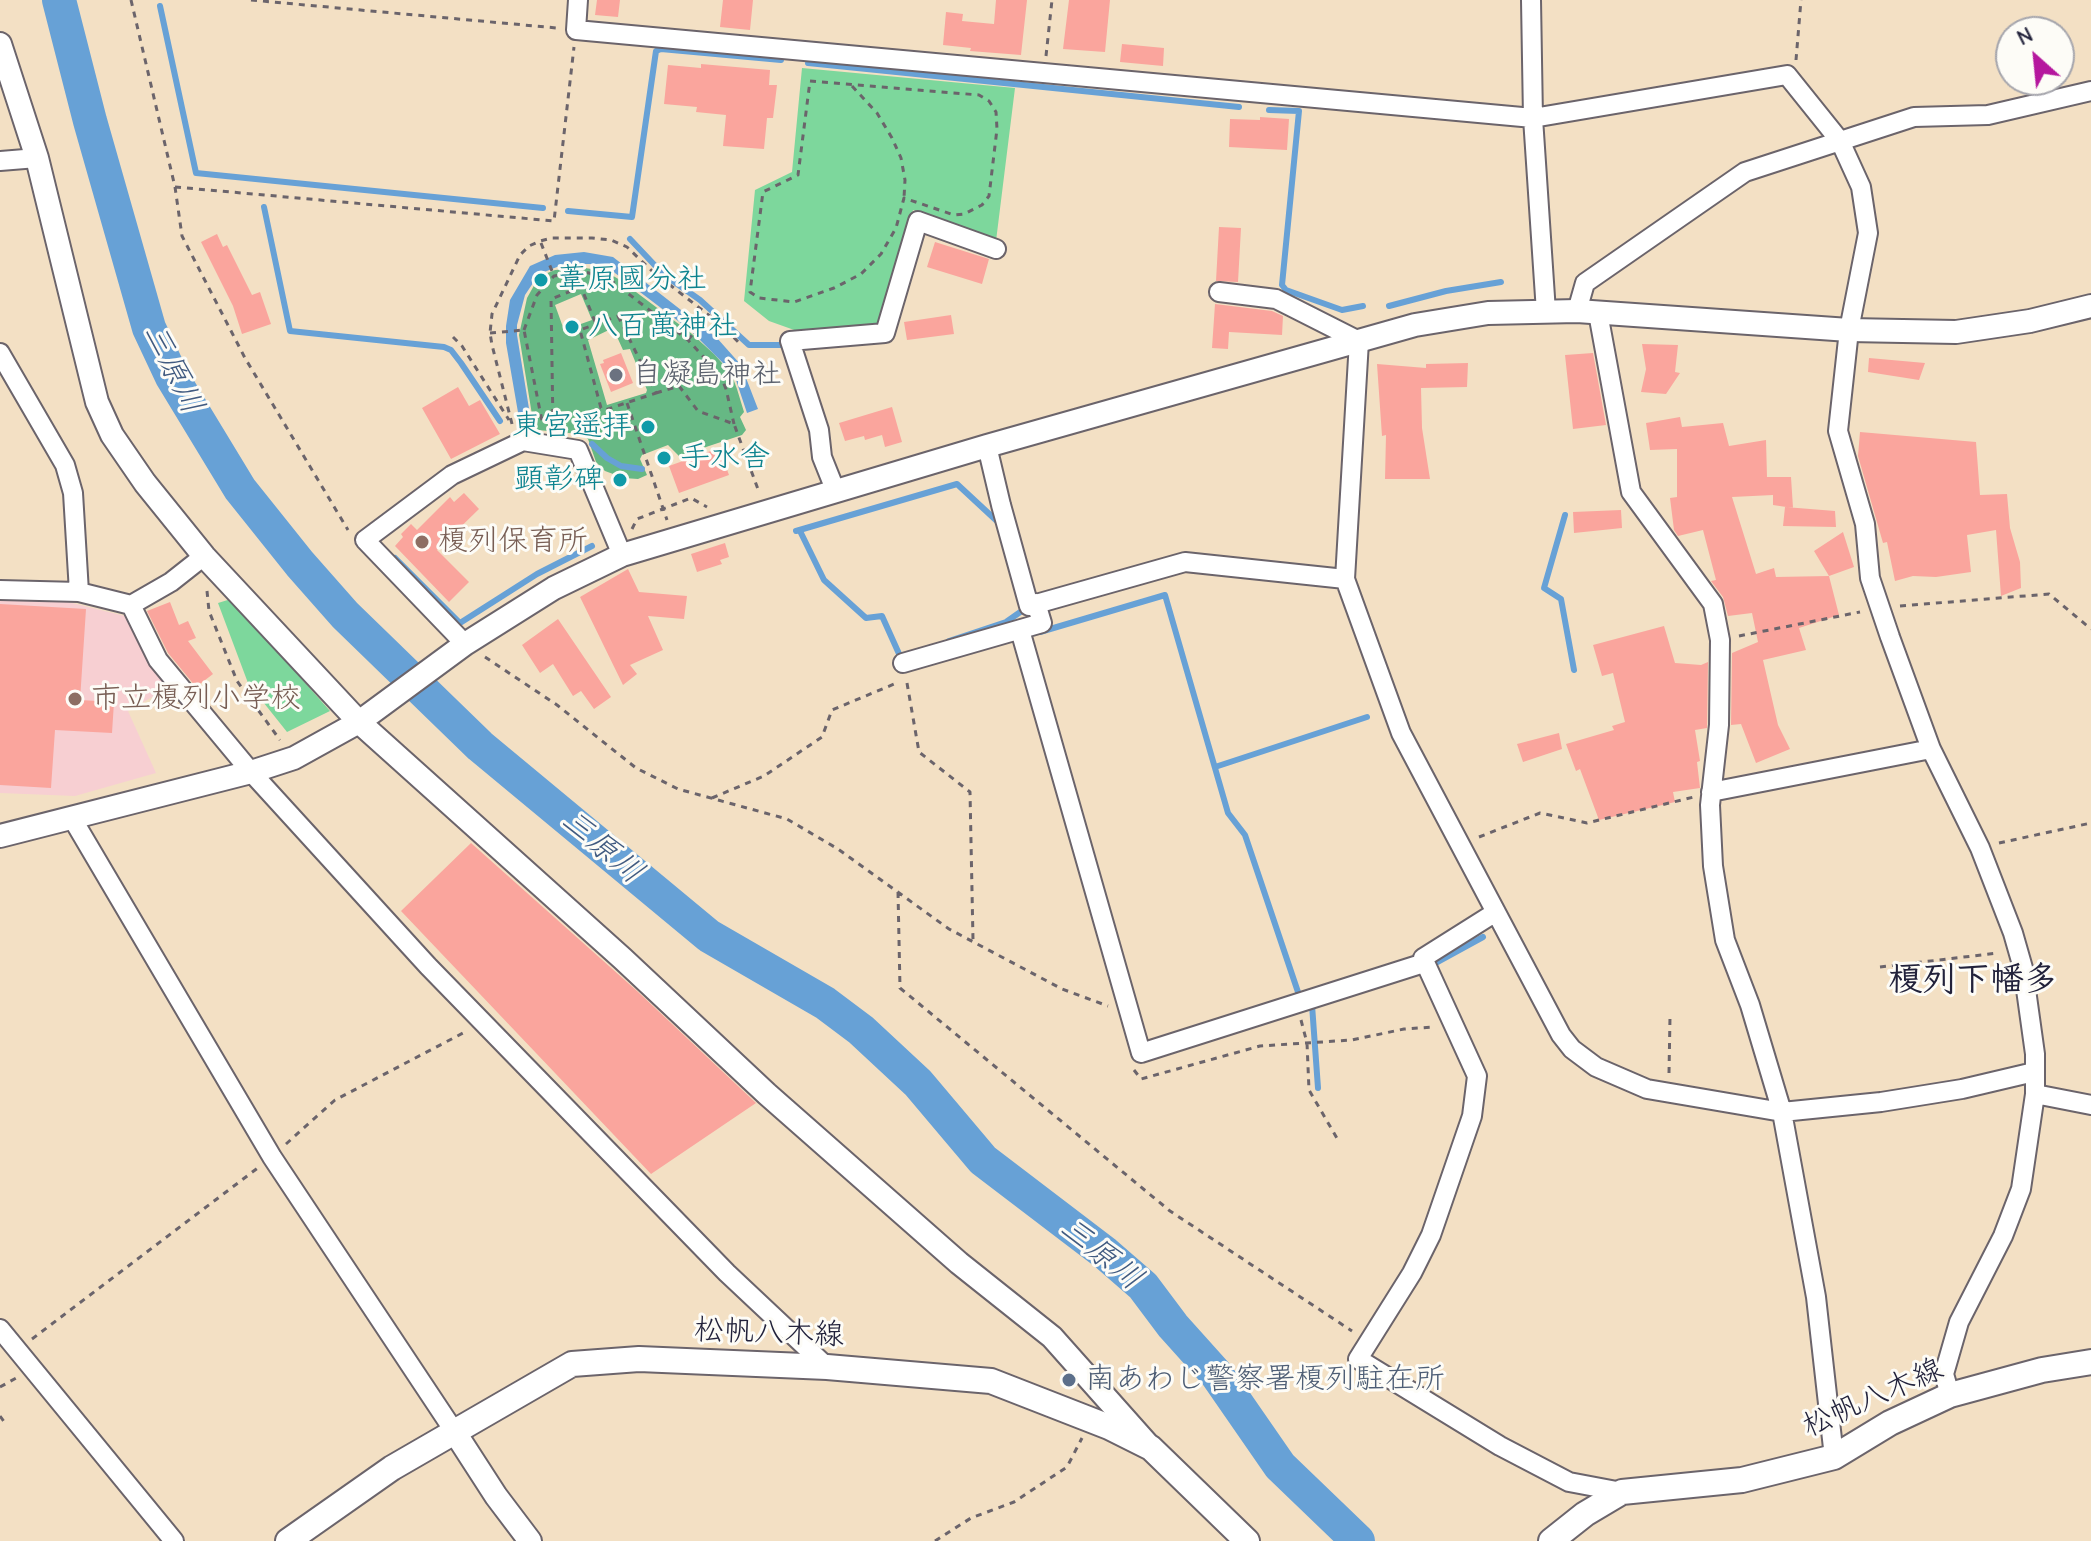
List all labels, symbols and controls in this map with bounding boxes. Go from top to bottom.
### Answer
north arrow [1995,16,2075,96]
text: N [2013,22,2037,51]
place label: 葦原國分社 [557,262,707,298]
marker: 葦原國分社 [532,271,550,289]
place label: 八百萬神社 [588,309,738,345]
water label: 三原川 [135,317,211,421]
marker: 八百萬神社 [563,318,581,336]
place label: 自凝島神社 [632,357,782,393]
marker: 自凝島神社 [607,366,625,384]
place label: 東宮遥拝 [512,409,632,445]
marker: 東宮遥拝 [639,418,657,436]
place label: 手水舎 [680,440,770,476]
marker: 手水舎 [655,449,673,467]
place label: 顕彰碑 [514,462,604,498]
marker: 顕彰碑 [611,471,629,489]
place label: 榎列保育所 [438,524,588,560]
marker: 榎列保育所 [413,533,431,551]
place label: 市立榎列小学校 [91,681,301,717]
marker: 市立榎列小学校 [66,690,84,708]
water label: 三原川 [553,801,651,893]
district label: 榎列下幡多 [1888,960,2058,1000]
water label: 三原川 [1052,1209,1150,1299]
street label: 松帆八木線 [693,1312,845,1354]
street label: 松帆八木線 [1797,1351,1949,1445]
place label: 南あわじ警察署榎列駐在所 [1085,1362,1445,1398]
marker: 南あわじ警察署榎列駐在所 [1060,1371,1078,1389]

